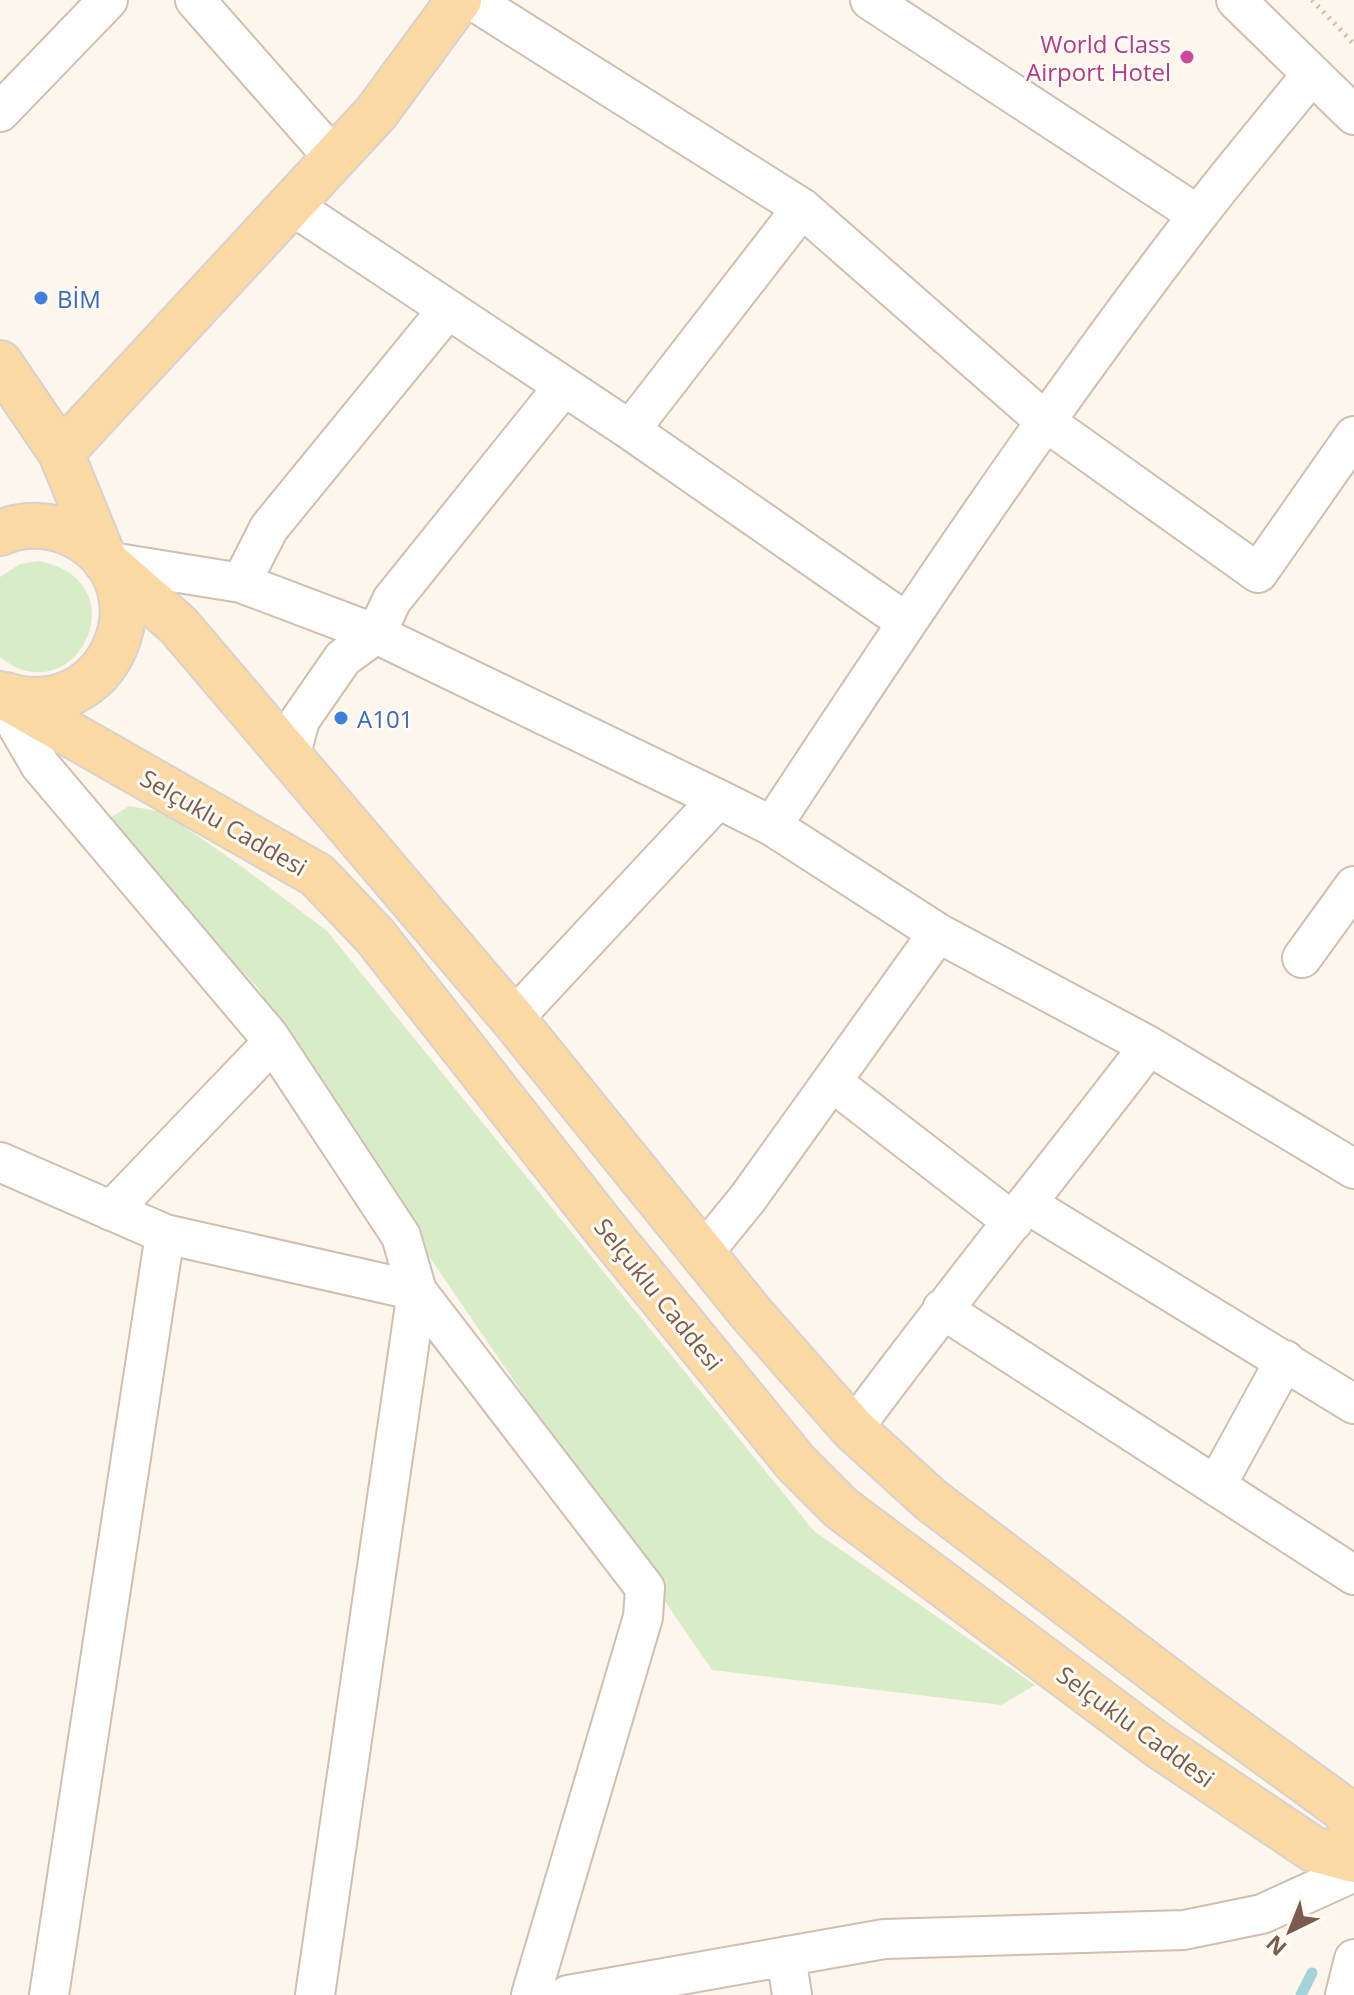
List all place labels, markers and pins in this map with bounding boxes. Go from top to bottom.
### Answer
place label: World Class Airport Hotel [1026,27,1171,88]
marker: World Class Airport Hotel [1178,48,1196,66]
place label: BİM [57,282,101,315]
marker: BİM [32,289,50,307]
place label: A101 [357,702,413,735]
marker: A101 [332,709,350,727]

